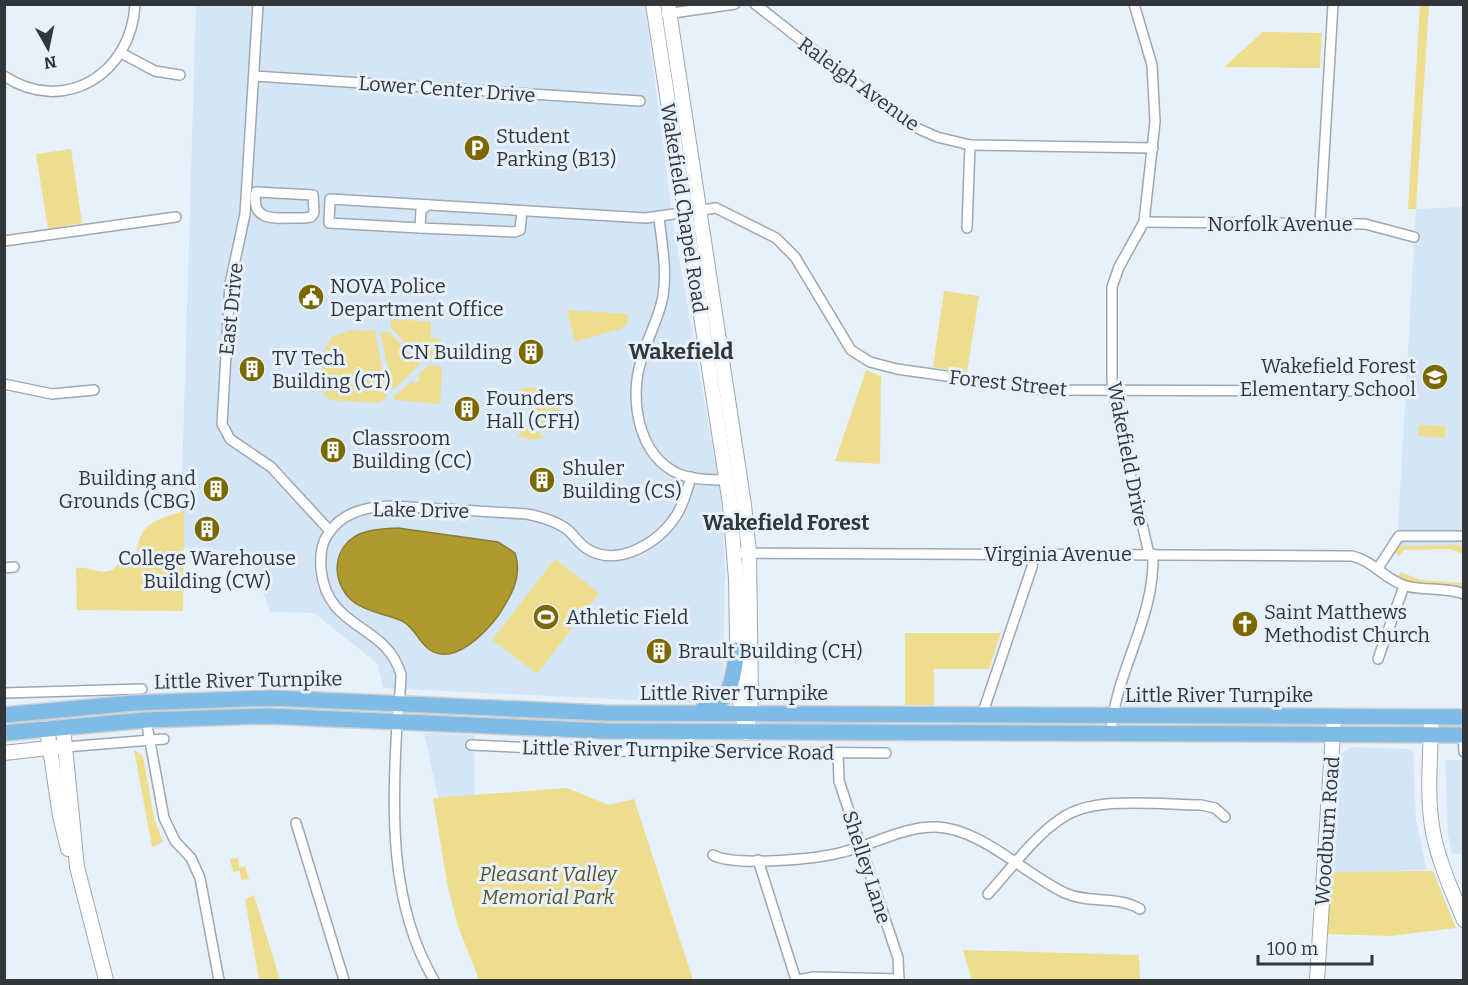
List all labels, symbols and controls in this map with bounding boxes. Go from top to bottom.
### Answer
north arrow [18,18,78,78]
street label: Raleigh Avenue [794,32,924,136]
text: N [43,52,58,73]
street label: Lower Center Drive [358,71,536,107]
street label: Wakefield Chapel Road [656,101,712,315]
place label: Student Parking (B13) [496,124,616,171]
parking icon: Student Parking (B13) [462,133,492,163]
street label: Norfolk Avenue [1207,212,1353,236]
street label: East Drive [214,261,248,357]
place label: NOVA Police Department Office [330,274,504,321]
public building icon: NOVA Police Department Office [296,282,326,312]
building icon: CN Building [516,337,546,367]
district label: Wakefield [628,338,734,365]
place label: CN Building [401,340,512,364]
place label: TV Tech Building (CT) [272,346,391,393]
building icon: TV Tech Building (CT) [237,354,267,384]
place label: Wakefield Forest Elementary School [1240,354,1416,401]
school or university icon: Wakefield Forest Elementary School [1420,362,1450,392]
street label: Forest Street [948,365,1068,401]
street label: Wakefield Drive [1102,380,1154,528]
place label: Founders Hall (CFH) [486,386,580,433]
building icon: Founders Hall (CFH) [452,394,482,424]
place label: Classroom Building (CC) [352,426,472,473]
building icon: Classroom Building (CC) [318,435,348,465]
place label: Shuler Building (CS) [562,456,682,503]
building icon: Shuler Building (CS) [527,465,557,495]
place label: Building and Grounds (CBG) [58,466,196,513]
building icon: Building and Grounds (CBG) [201,474,231,504]
street label: Lake Drive [372,497,470,523]
district label: Wakefield Forest [703,510,870,536]
building icon: College Warehouse Building (CW) [192,514,222,544]
street label: Virginia Avenue [984,542,1132,566]
place label: College Warehouse Building (CW) [118,546,296,593]
place label: Saint Matthews Methodist Church [1264,600,1430,647]
sports icon: Athletic Field [531,602,561,632]
place label: Athletic Field [566,605,689,629]
church icon: Saint Matthews Methodist Church [1230,609,1260,639]
building icon: Brault Building (CH) [644,636,674,666]
place label: Brault Building (CH) [678,639,863,663]
street label: Little River Turnpike [154,666,342,694]
street label: Little River Turnpike [640,681,828,705]
street label: Little River Turnpike [1125,683,1313,707]
street label: Little River Turnpike Service Road [522,735,834,765]
street label: Woodburn Road [1310,755,1344,907]
street label: Shelley Lane [837,807,897,927]
park label: Pleasant Valley Memorial Park [479,862,619,909]
scale bar [1258,928,1372,966]
text: 100 m [1267,938,1318,960]

